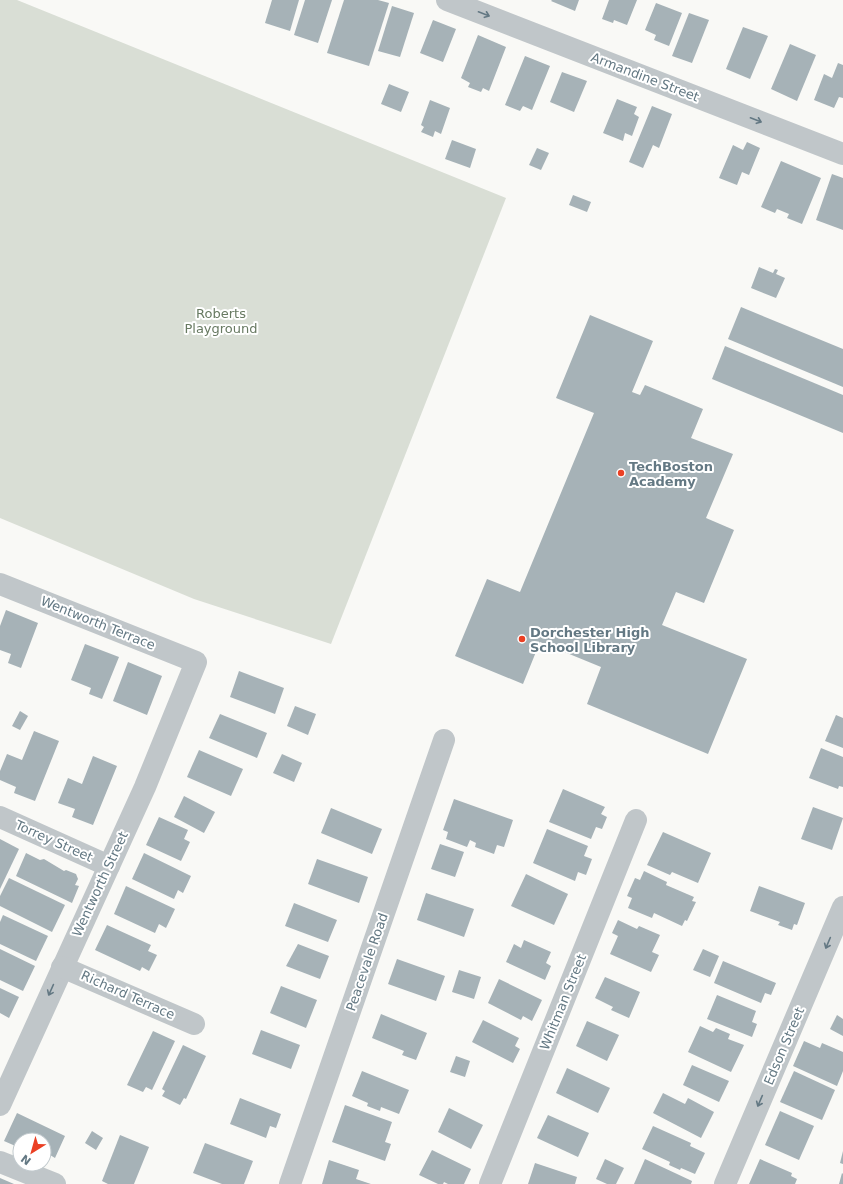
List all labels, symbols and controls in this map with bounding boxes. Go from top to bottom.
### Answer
one-way arrow [477,11,489,19]
street label: Armandine Street [589,49,701,105]
one-way arrow [749,116,761,124]
park label: Roberts Playground [184,306,258,336]
place label: TechBoston Academy [629,459,713,489]
marker: TechBoston Academy [616,468,626,478]
street label: Wentworth Terrace [39,593,157,653]
place label: Dorchester High School Library [530,625,650,655]
marker: Dorchester High School Library [517,634,527,644]
street label: Torrey Street [12,817,95,865]
street label: Wentworth Street [69,829,131,939]
street label: Peacevale Road [343,911,391,1013]
one-way arrow [823,937,831,949]
street label: Whitman Street [537,952,589,1052]
street label: Richard Terrace [79,968,177,1022]
one-way arrow [47,984,54,996]
street label: Edson Street [761,1005,807,1087]
one-way arrow [756,1095,764,1107]
north arrow [12,1132,52,1172]
text: N [19,1152,34,1168]

